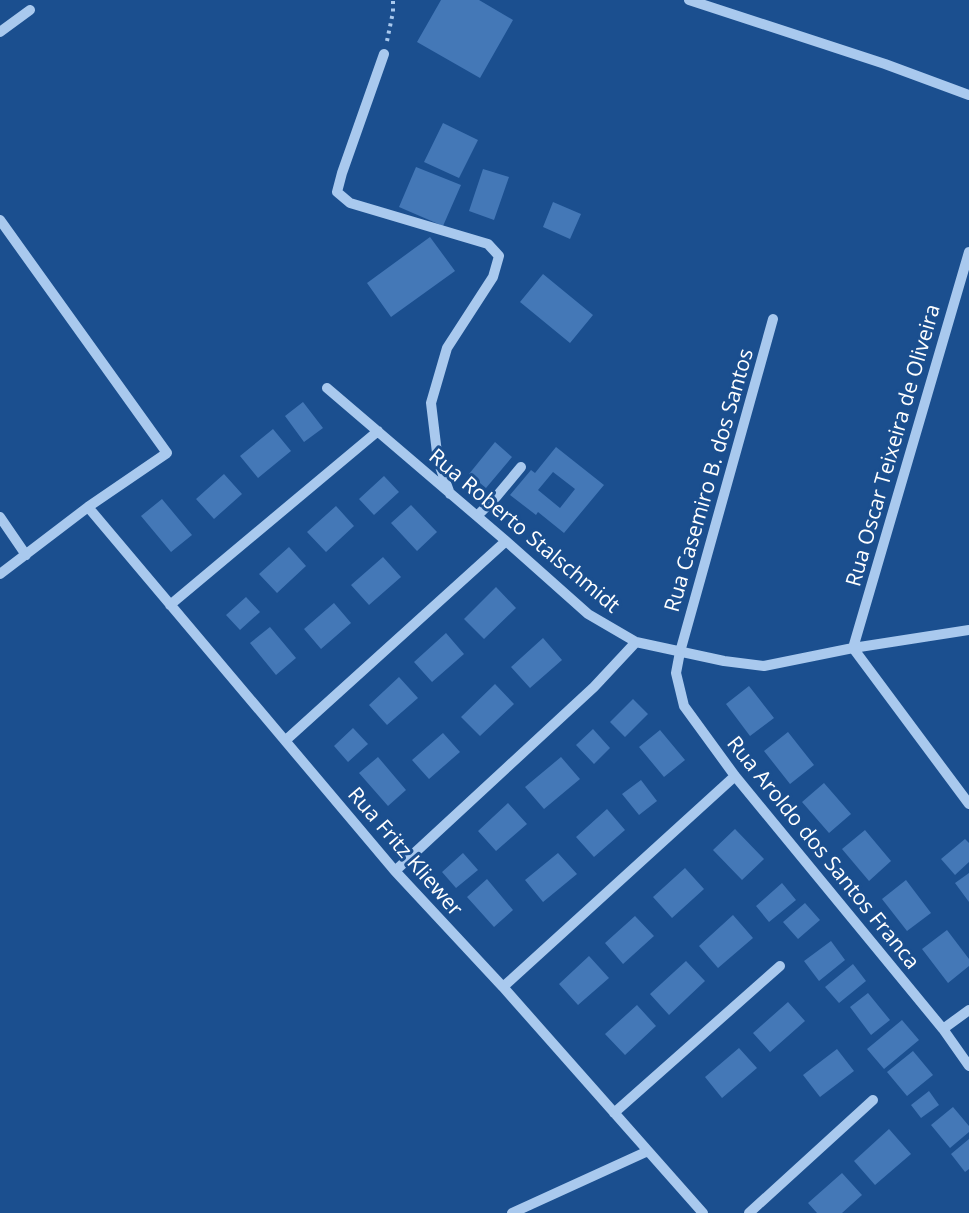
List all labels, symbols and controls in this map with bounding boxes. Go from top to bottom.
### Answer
street label: Rua Oscar Teixeira de Oliveira [838,301,946,589]
street label: Rua Casemiro B. dos Santos [657,345,759,615]
street label: Rua Roberto Stalschmidt [424,442,626,618]
street label: Rua Aroldo dos Santos Franca [721,730,927,974]
street label: Rua Fritz Kliewer [342,781,470,922]

